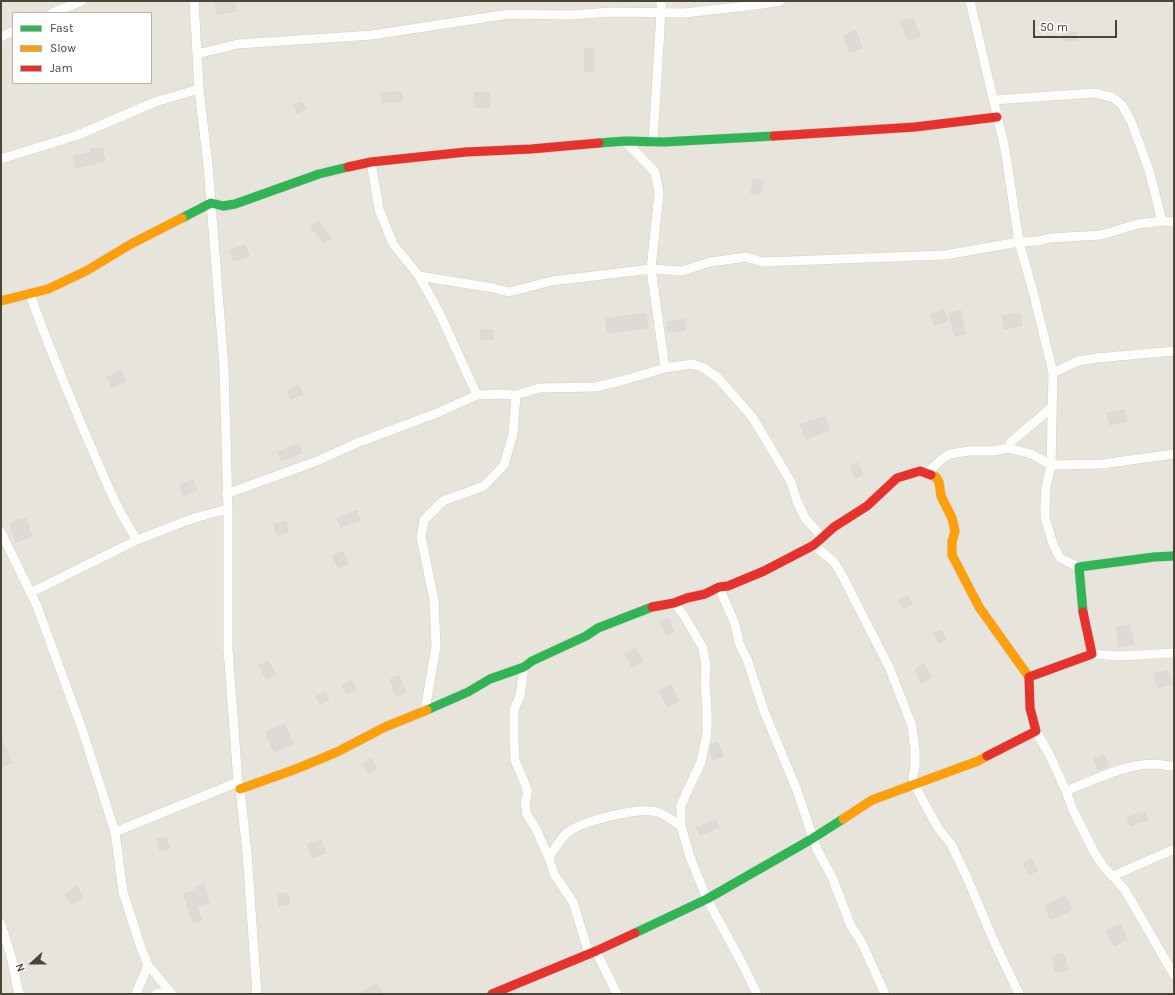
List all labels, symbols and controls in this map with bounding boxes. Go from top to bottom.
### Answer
legend [12,12,152,84]
scale bar [1035,12,1119,38]
text: 50 m [1040,20,1068,34]
text: Fast [50,21,73,35]
text: Slow [50,41,76,55]
text: Jam [50,61,73,75]
north arrow [12,943,52,983]
text: N [13,961,28,973]

